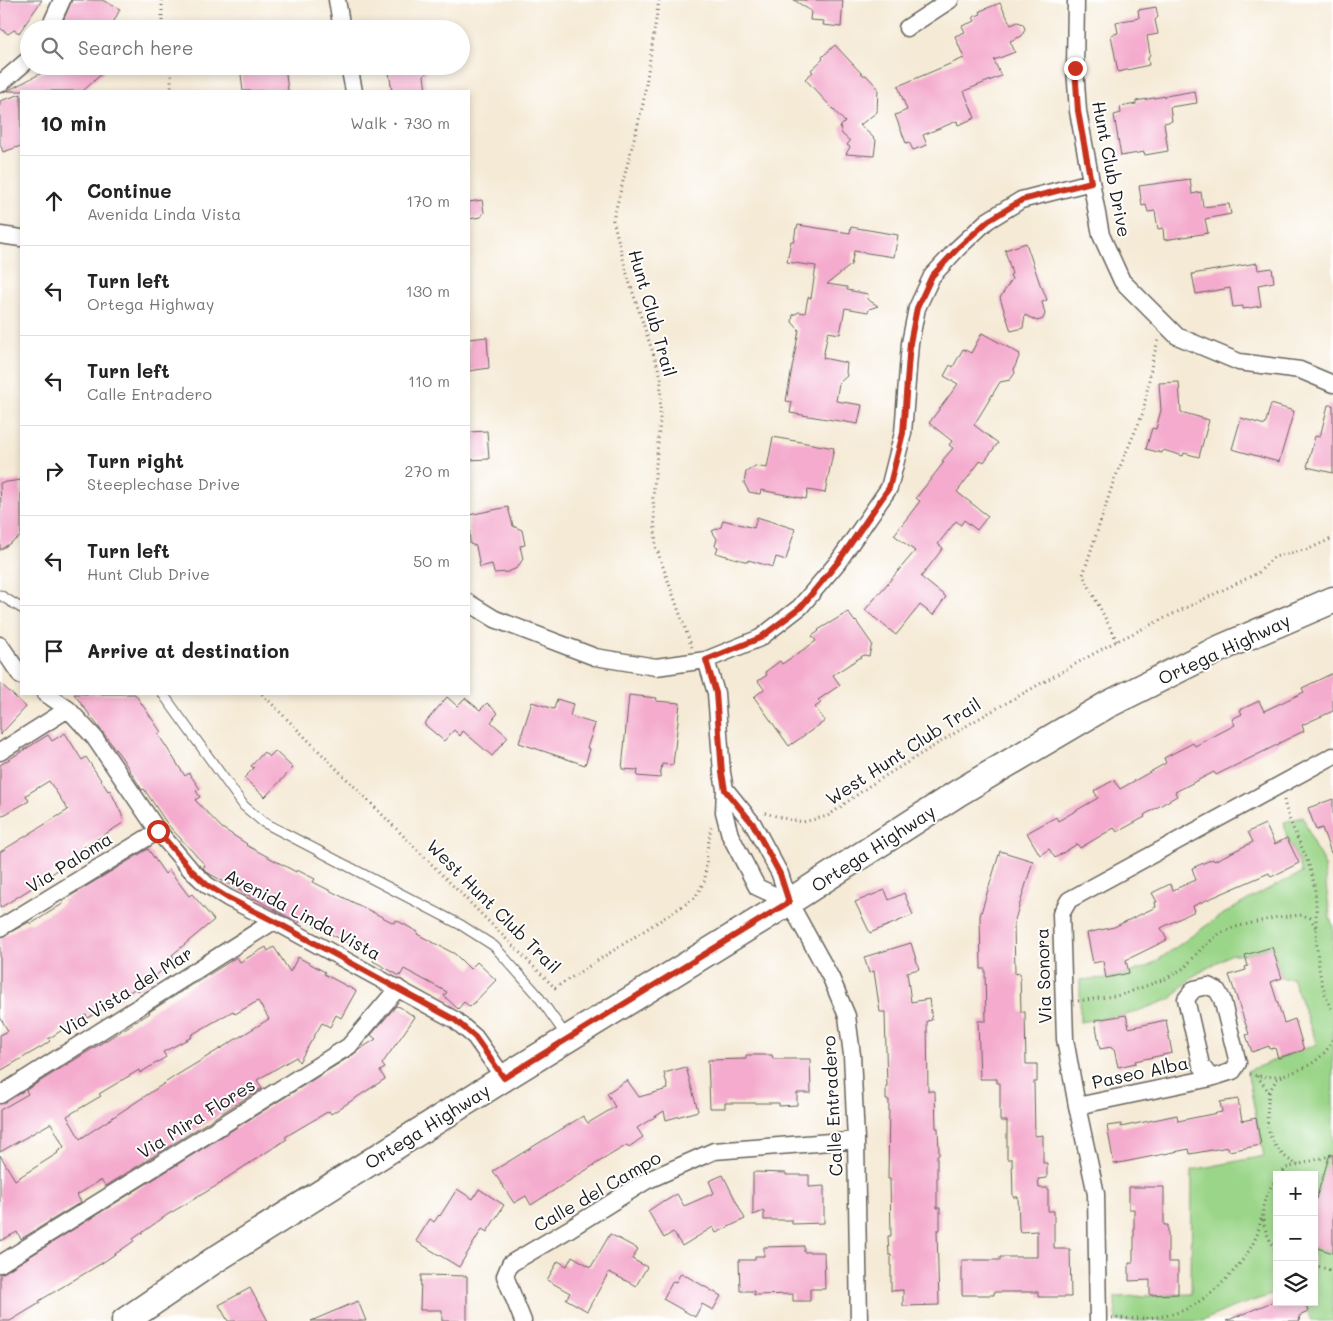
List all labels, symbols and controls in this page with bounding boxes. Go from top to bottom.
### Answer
search box [20,20,470,75]
icon: search [38,34,66,62]
text: Search here [78,35,194,60]
route end [1064,57,1087,80]
street label: Hunt Club Drive [1087,99,1137,239]
text: 10 min [40,109,106,136]
text: Walk · 730 m [350,112,450,133]
text: Continue [87,178,172,203]
icon: ahead [40,187,68,215]
text: 170 m [406,190,450,211]
text: Avenida Linda Vista [87,203,241,224]
street label: Hunt Club Trail [623,247,683,379]
text: Turn left [87,268,170,293]
icon: left [40,277,68,305]
text: 130 m [406,280,450,301]
text: Ortega Highway [87,293,214,314]
text: Turn left [87,358,170,383]
icon: left [40,367,68,395]
text: 110 m [408,370,450,391]
text: Calle Entradero [87,383,212,404]
text: Turn right [87,448,184,473]
icon: right [40,457,68,485]
text: 270 m [404,460,450,481]
text: Steeplechase Drive [87,473,240,494]
text: Turn left [87,538,170,563]
icon: left [40,547,68,575]
text: 50 m [413,550,450,571]
text: Hunt Club Drive [87,563,210,584]
street label: Ortega Highway [1154,608,1294,690]
icon: arrive [40,637,68,665]
text: Arrive at destination [87,638,290,663]
street label: West Hunt Club Trail [821,692,985,810]
street label: Ortega Highway [806,799,940,897]
route start [147,820,170,843]
street label: Via Paloma [21,826,117,898]
street label: West Hunt Club Trail [422,834,566,978]
street label: Avenida Linda Vista [221,863,385,965]
street label: Via Sonora [1029,928,1057,1024]
street label: Via Vista del Mar [55,940,197,1042]
street label: Calle Entradero [816,1035,848,1177]
street label: Paseo Alba [1089,1050,1191,1094]
street label: Via Mira Flores [133,1072,259,1164]
street label: Ortega Highway [360,1078,494,1174]
street label: Calle del Campo [529,1145,665,1237]
map controls [1273,1171,1318,1306]
button: + [1273,1171,1318,1216]
button: − [1273,1216,1318,1261]
button: layers [1273,1261,1318,1306]

